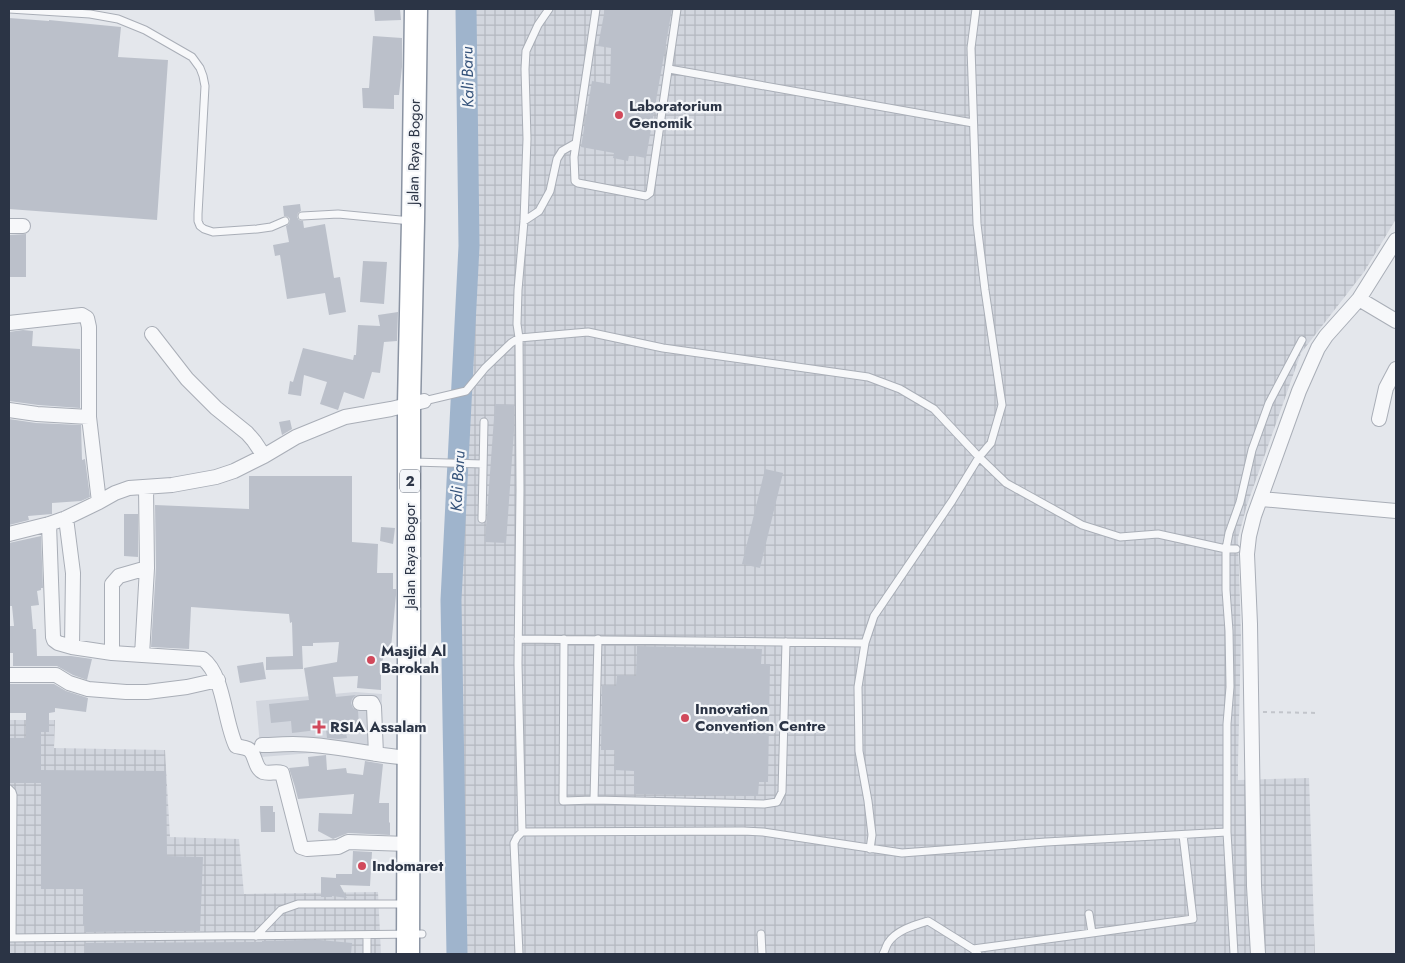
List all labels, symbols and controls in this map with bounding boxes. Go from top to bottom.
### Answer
water label: Kali Baru [455,46,480,108]
place label: Laboratorium Genomik [629,95,722,134]
street label: Jalan Raya Bogor [402,98,426,207]
marker: Laboratorium Genomik [613,109,625,121]
water label: Kali Baru [444,450,471,512]
road number: 2 [400,470,420,492]
street label: Jalan Raya Bogor [399,502,421,611]
place label: Masjid Al Barokah [381,640,446,679]
marker: Masjid Al Barokah [365,654,377,666]
place label: Innovation Convention Centre [695,698,826,737]
marker: Innovation Convention Centre [679,712,691,724]
place label: RSIA Assalam [330,716,427,738]
marker: RSIA Assalam [312,720,326,734]
place label: Indomaret [372,855,443,877]
marker: Indomaret [356,860,368,872]

